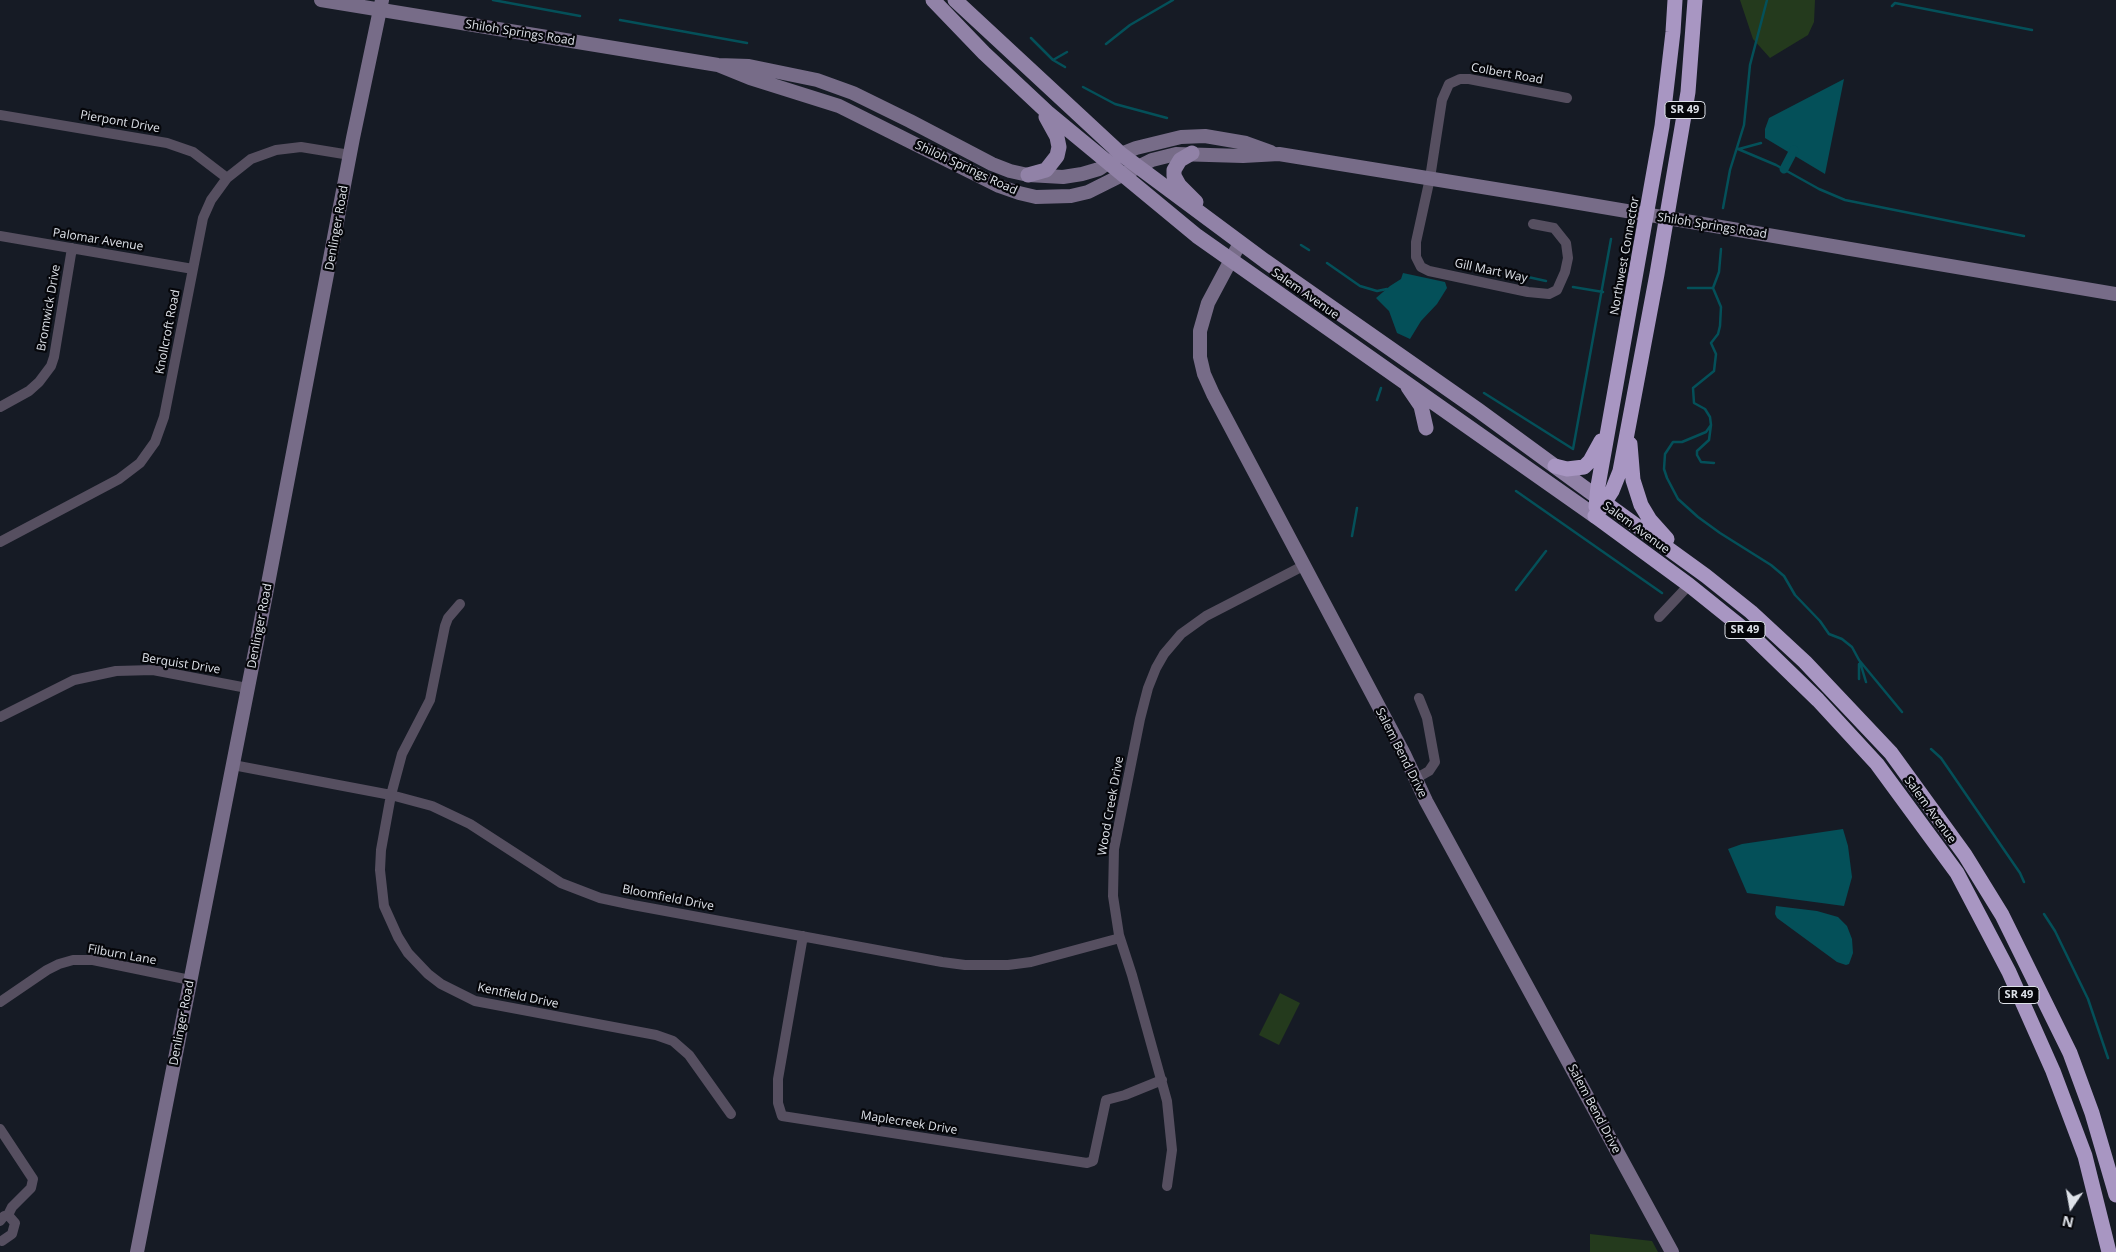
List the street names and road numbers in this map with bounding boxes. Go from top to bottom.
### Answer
street label: Shiloh Springs Road [464,17,576,49]
street label: Colbert Road [1470,61,1544,87]
road number: SR 49 [1665,102,1705,118]
street label: Pierpont Drive [79,108,161,136]
street label: Shiloh Springs Road [913,138,1019,198]
street label: Denlinger Road [322,184,352,272]
street label: Northwest Connector [1607,195,1643,317]
street label: Shiloh Springs Road [1656,210,1768,242]
street label: Palomar Avenue [52,226,144,254]
street label: Gill Mart Way [1453,256,1529,286]
street label: Bromwick Drive [34,263,64,353]
street label: Salem Avenue [1269,265,1341,323]
street label: Knollcroft Road [153,288,183,376]
street label: Salem Avenue [1600,499,1672,557]
street label: Denlinger Road [245,582,275,670]
road number: SR 49 [1725,622,1765,638]
street label: Berquist Drive [141,651,221,677]
street label: Salem Bend Drive [1372,706,1430,800]
street label: Wood Creek Drive [1095,755,1127,857]
street label: Salem Avenue [1901,774,1959,846]
street label: Bloomfield Drive [621,882,715,914]
street label: Filburn Lane [87,942,157,968]
street label: Denlinger Road [167,979,197,1067]
street label: Kentfield Drive [476,980,560,1012]
road number: SR 49 [1999,986,2039,1004]
street label: Salem Bend Drive [1564,1062,1624,1156]
street label: Maplecreek Drive [860,1108,958,1138]

